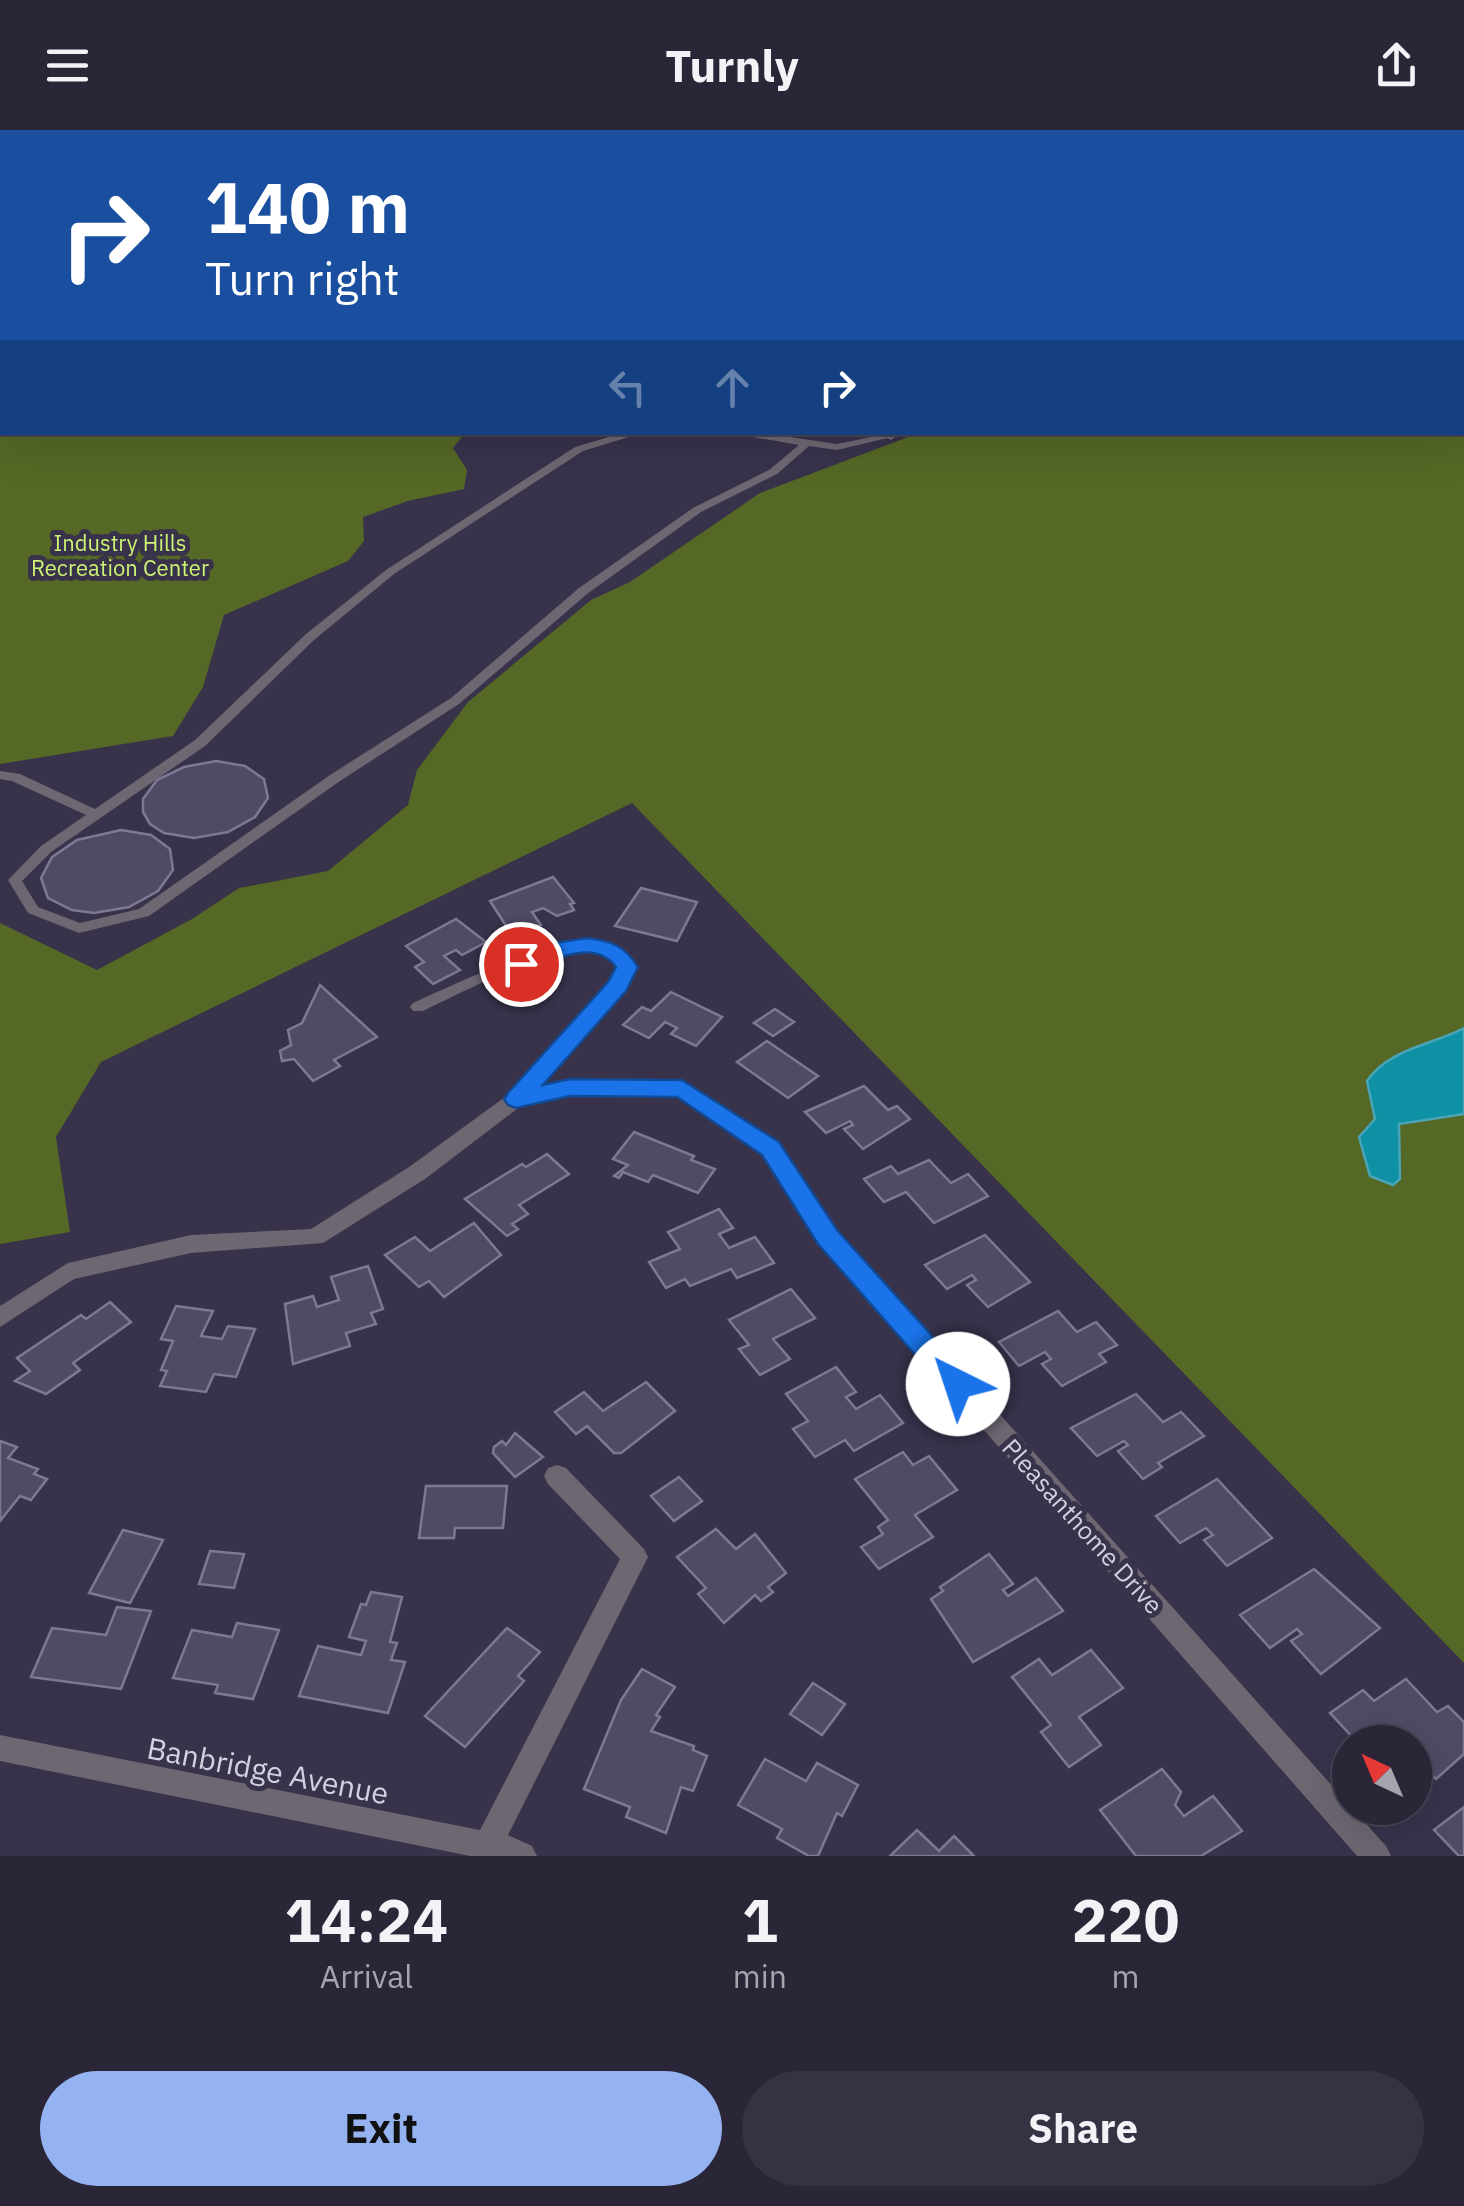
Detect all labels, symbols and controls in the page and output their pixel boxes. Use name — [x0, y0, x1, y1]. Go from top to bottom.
text: Turnly — [665, 36, 799, 94]
icon: menu — [40, 38, 95, 93]
icon: share — [1369, 38, 1424, 93]
text: 140 m — [205, 161, 410, 252]
icon: right — [40, 170, 170, 300]
text: Turn right — [205, 249, 400, 307]
icon: left — [600, 360, 655, 415]
icon: ahead — [705, 360, 760, 415]
icon: right — [810, 360, 865, 415]
park label: Industry Hills Recreation Center — [31, 528, 209, 582]
pin — [479, 922, 564, 1007]
icon: arrive — [494, 937, 549, 992]
position arrow — [906, 1332, 1010, 1436]
street label: Pleasanthome Drive — [995, 1431, 1171, 1621]
north arrow — [1332, 1725, 1432, 1825]
map controls — [1332, 1725, 1432, 1825]
street label: Banbridge Avenue — [144, 1727, 392, 1813]
text: 14:24 — [285, 1880, 448, 1959]
text: 1 — [742, 1880, 778, 1959]
text: 220 — [1071, 1880, 1179, 1959]
text: Arrival — [320, 1955, 413, 1997]
text: min — [733, 1955, 787, 1997]
text: m — [1112, 1955, 1139, 1997]
button: Exit — [40, 2071, 722, 2186]
button: Share — [742, 2071, 1424, 2186]

